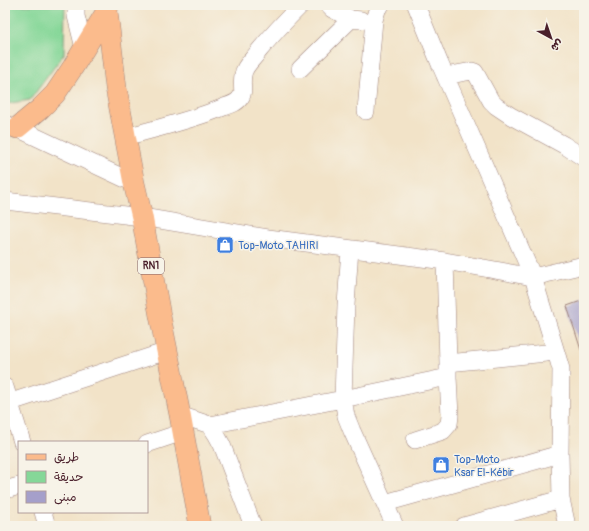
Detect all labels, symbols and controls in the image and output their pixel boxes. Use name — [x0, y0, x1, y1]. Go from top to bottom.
north arrow — [531, 18, 571, 58]
text: ش — [548, 36, 566, 54]
shop icon: Top-Moto TAHIRI — [215, 235, 235, 255]
place label: Top-Moto TAHIRI — [238, 239, 319, 252]
road number: RN1 — [138, 258, 164, 274]
legend — [18, 441, 148, 513]
text: طريق — [54, 450, 79, 465]
place label: Top-Moto Ksar El-Kébir — [454, 453, 514, 479]
shop icon: Top-Moto Ksar El-Kébir — [431, 455, 451, 475]
text: حديقة — [54, 470, 83, 485]
text: مبنى — [54, 490, 77, 505]

